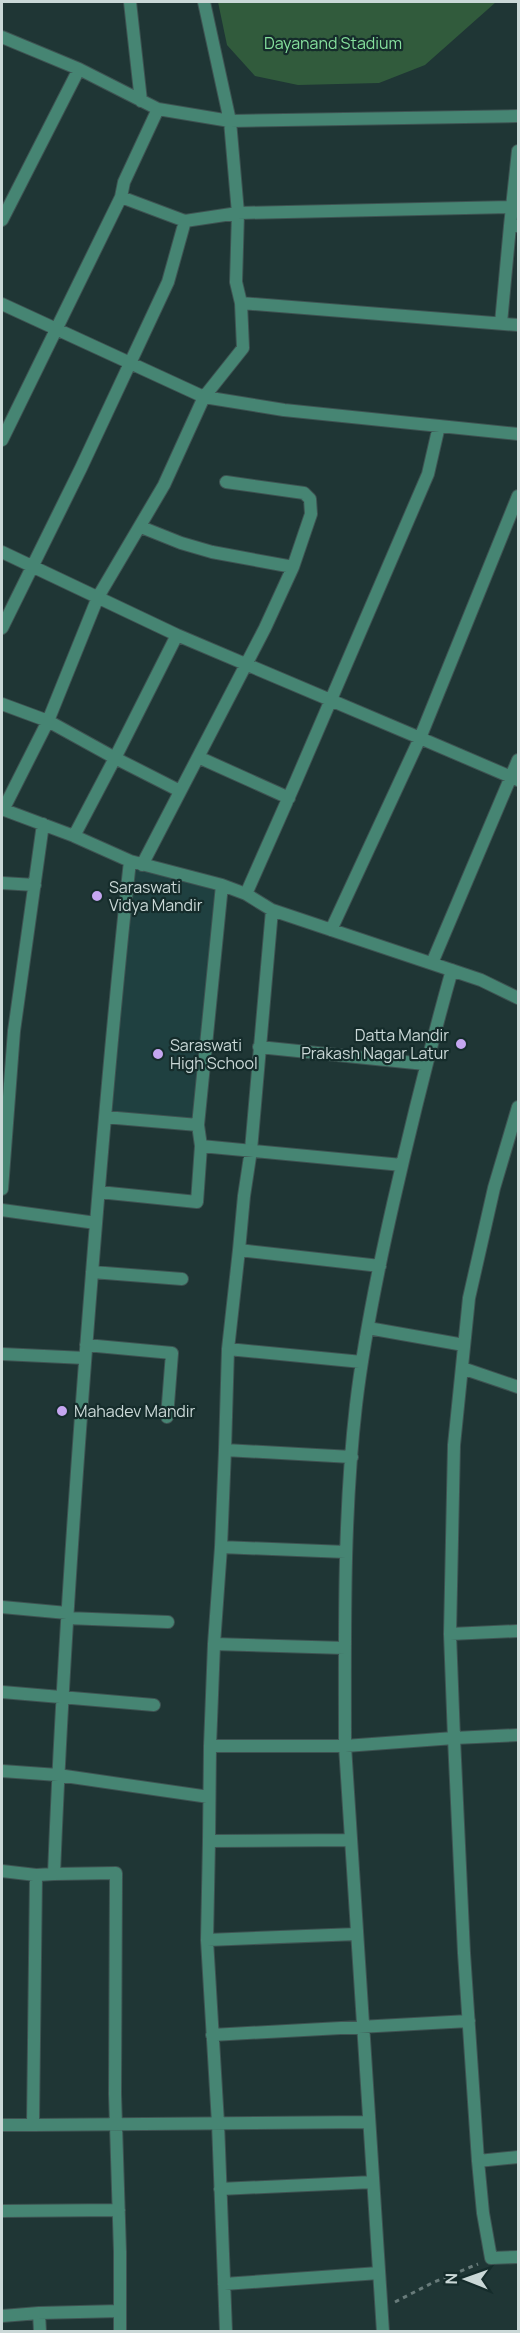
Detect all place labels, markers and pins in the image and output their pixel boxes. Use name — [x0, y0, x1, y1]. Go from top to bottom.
place label: Saraswati Vidya Mandir — [109, 876, 203, 916]
marker: Saraswati Vidya Mandir — [90, 889, 104, 903]
place label: Datta Mandir Prakash Nagar Latur — [301, 1024, 449, 1064]
place label: Saraswati High School — [170, 1034, 258, 1074]
marker: Datta Mandir Prakash Nagar Latur — [454, 1037, 468, 1051]
marker: Saraswati High School — [151, 1047, 165, 1061]
place label: Mahadev Mandir — [74, 1400, 196, 1422]
marker: Mahadev Mandir — [55, 1404, 69, 1418]

